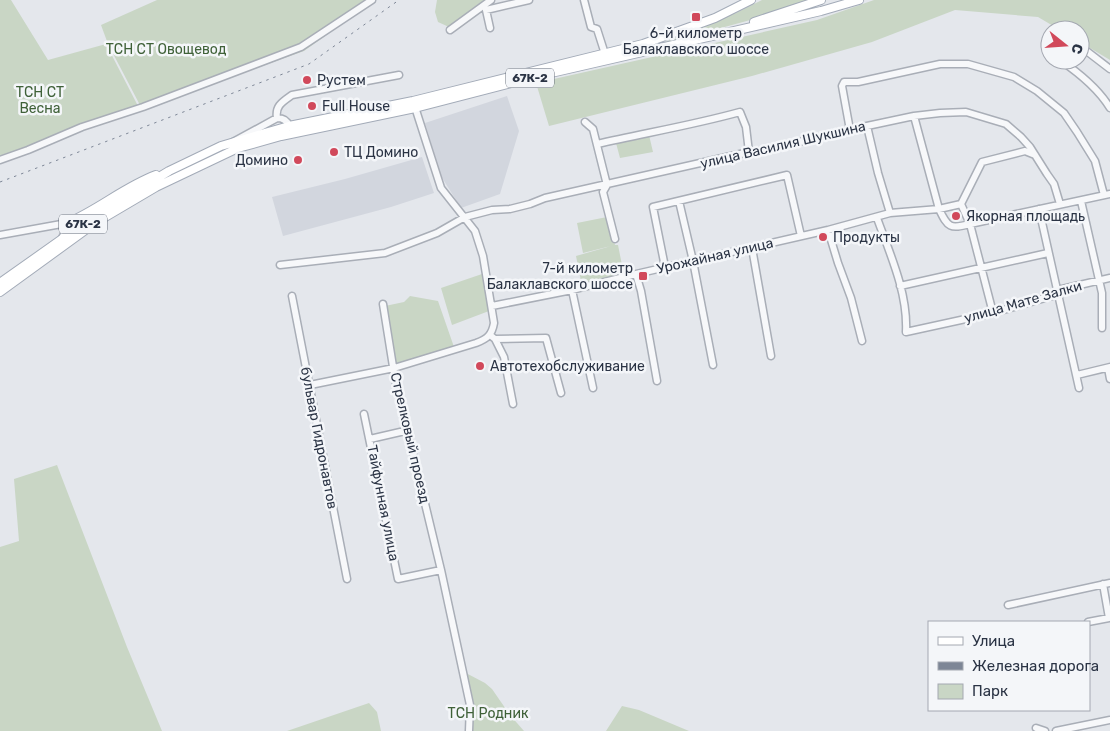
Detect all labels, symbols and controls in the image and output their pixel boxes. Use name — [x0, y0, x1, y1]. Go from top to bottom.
marker: 6-й километр Балаклавского шоccе — [690, 11, 702, 23]
north arrow — [1040, 20, 1090, 70]
place label: 6-й километр Балаклавского шоccе — [623, 25, 769, 58]
park label: ТСН СТ Овощевод — [106, 41, 226, 58]
text: С — [1067, 41, 1087, 56]
road number: 67К-2 — [506, 68, 554, 88]
place label: Рустем — [317, 72, 366, 89]
marker: Рустем — [301, 74, 313, 86]
park label: ТСН СТ Весна — [16, 84, 64, 117]
place label: Full House — [322, 98, 390, 115]
marker: Full House — [306, 100, 318, 112]
street label: улица Василия Шукшина — [699, 118, 867, 172]
place label: ТЦ Домино — [344, 144, 418, 161]
marker: ТЦ Домино — [328, 146, 340, 158]
place label: Домино — [235, 152, 288, 169]
marker: Домино — [292, 154, 304, 166]
place label: Якорная площадь — [966, 208, 1085, 225]
marker: Якорная площадь — [950, 210, 962, 222]
road number: 67К-2 — [59, 214, 107, 233]
place label: Продукты — [833, 229, 900, 246]
marker: Продукты — [817, 231, 829, 243]
street label: Урожайная улица — [655, 234, 775, 278]
place label: 7-й километр Балаклавского шоссе — [487, 260, 633, 293]
marker: 7-й километр Балаклавского шоссе — [637, 270, 649, 282]
street label: улица Мате Залки — [962, 277, 1084, 327]
place label: Автотехобслуживание — [490, 358, 645, 375]
marker: Автотехобслуживание — [474, 360, 486, 372]
street label: бульвар Гидронавтов — [297, 365, 341, 511]
street label: Стрелковый проезд — [387, 371, 433, 505]
street label: Тайфунная улица — [363, 444, 403, 562]
legend — [928, 621, 1090, 711]
text: Улица — [972, 632, 1015, 650]
text: Железная дорога — [972, 657, 1099, 675]
text: Парк — [972, 682, 1008, 700]
park label: ТСН Родник — [448, 705, 529, 722]

